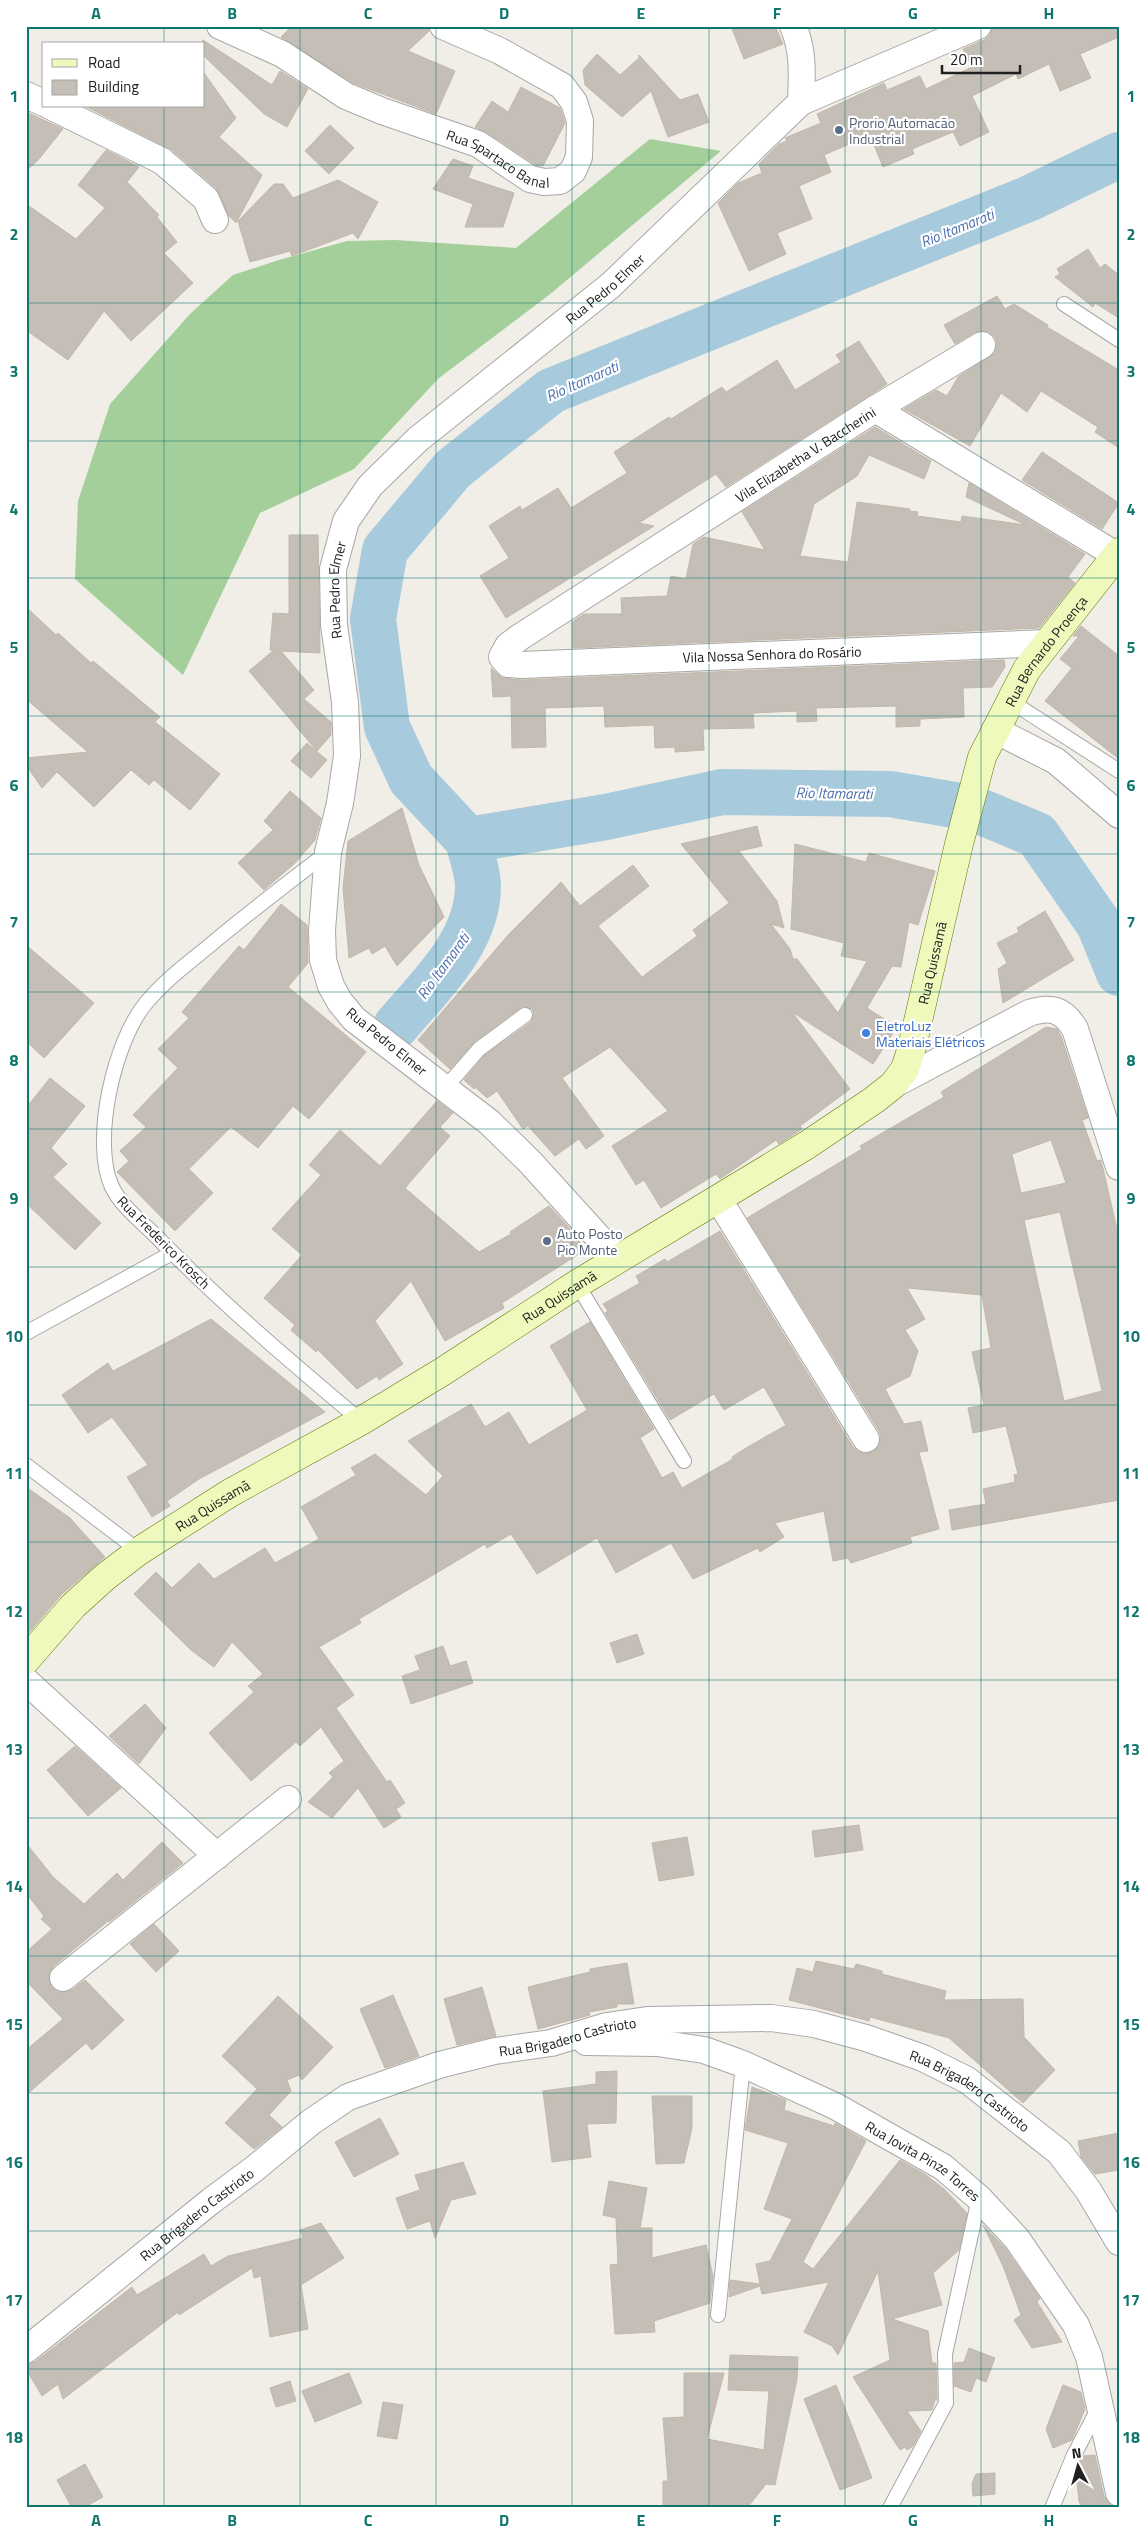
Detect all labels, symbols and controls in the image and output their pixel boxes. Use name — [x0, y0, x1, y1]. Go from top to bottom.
text: A — [91, 1, 101, 25]
text: B — [227, 1, 237, 25]
text: C — [364, 1, 373, 25]
text: D — [499, 1, 509, 25]
text: E — [637, 1, 646, 25]
text: F — [773, 1, 782, 25]
text: G — [908, 1, 918, 25]
text: H — [1044, 1, 1054, 25]
legend — [42, 42, 205, 108]
scale bar — [942, 42, 1020, 74]
text: 20 m — [950, 48, 983, 71]
text: Road — [88, 51, 120, 74]
text: Building — [88, 75, 139, 98]
text: 1 — [10, 84, 18, 108]
text: 1 — [1127, 84, 1135, 108]
place label: Prorio Automacão Industrial — [849, 112, 955, 149]
street label: Rua Spartaco Banal — [444, 123, 550, 193]
marker: Prorio Automacão Industrial — [833, 124, 845, 136]
water label: Rio Itamarati — [917, 202, 999, 253]
text: 2 — [10, 222, 18, 246]
text: 2 — [1127, 222, 1135, 246]
street label: Rua Pedro Elmer — [560, 248, 649, 328]
water label: Rio Itamarati — [542, 354, 624, 407]
text: 3 — [10, 359, 18, 383]
text: 3 — [1127, 359, 1135, 383]
street label: Vila Elizabetha V. Baccherini — [731, 401, 879, 507]
text: 4 — [10, 497, 19, 521]
text: 4 — [1127, 497, 1136, 521]
street label: Rua Pedro Elmer — [322, 538, 351, 640]
street label: Rua Bernardo Proença — [999, 591, 1092, 710]
text: 5 — [10, 635, 19, 659]
text: 5 — [1127, 635, 1136, 659]
street label: Vila Nossa Senhora do Rosário — [682, 640, 862, 668]
text: 6 — [10, 773, 19, 797]
text: 6 — [1127, 773, 1136, 797]
water label: Rio Itamarati — [795, 781, 875, 805]
text: 7 — [10, 910, 18, 934]
text: 7 — [1127, 910, 1135, 934]
street label: Rua Quissamã — [912, 919, 951, 1006]
water label: Rio Itamarati — [411, 927, 476, 1004]
street label: Rua Pedro Elmer — [342, 1002, 432, 1080]
place label: EletroLuz Materiais Elétricos — [876, 1015, 985, 1052]
marker: EletroLuz Materiais Elétricos — [860, 1027, 872, 1039]
text: 8 — [10, 1048, 19, 1072]
text: 8 — [1127, 1048, 1136, 1072]
text: 9 — [10, 1186, 19, 1210]
text: 9 — [1127, 1186, 1136, 1210]
street label: Rua Frederico Krosch — [113, 1191, 215, 1293]
place label: Auto Posto Pio Monte — [557, 1223, 623, 1260]
marker: Auto Posto Pio Monte — [541, 1235, 553, 1247]
street label: Rua Quissamã — [518, 1264, 600, 1328]
text: 10 — [5, 1324, 23, 1348]
text: 10 — [1122, 1324, 1140, 1348]
text: 11 — [5, 1461, 23, 1485]
text: 11 — [1122, 1461, 1140, 1485]
street label: Rua Quissamã — [171, 1474, 253, 1536]
text: 12 — [5, 1599, 23, 1623]
text: 12 — [1122, 1599, 1140, 1623]
text: 13 — [5, 1737, 23, 1761]
text: 13 — [1122, 1737, 1140, 1761]
text: 14 — [5, 1874, 23, 1898]
text: 14 — [1122, 1874, 1140, 1898]
street label: Rua Brigadero Castrioto — [497, 2011, 637, 2061]
text: 15 — [5, 2012, 23, 2036]
text: 15 — [1122, 2012, 1140, 2036]
street label: Rua Brigadero Castrioto — [907, 2044, 1035, 2136]
street label: Rua Jovita Pinze Torres — [862, 2115, 985, 2206]
text: 16 — [5, 2150, 23, 2174]
text: 16 — [1122, 2150, 1140, 2174]
street label: Rua Brigadero Castrioto — [135, 2162, 258, 2265]
text: 17 — [5, 2288, 23, 2312]
text: 17 — [1122, 2288, 1140, 2312]
text: 18 — [5, 2425, 23, 2449]
text: 18 — [1122, 2425, 1140, 2449]
north arrow — [1052, 2442, 1102, 2492]
text: N — [1071, 2442, 1083, 2464]
text: A — [91, 2508, 101, 2532]
text: B — [227, 2508, 237, 2532]
text: C — [364, 2508, 373, 2532]
text: D — [499, 2508, 509, 2532]
text: E — [637, 2508, 646, 2532]
text: F — [773, 2508, 782, 2532]
text: G — [908, 2508, 918, 2532]
text: H — [1044, 2508, 1054, 2532]

